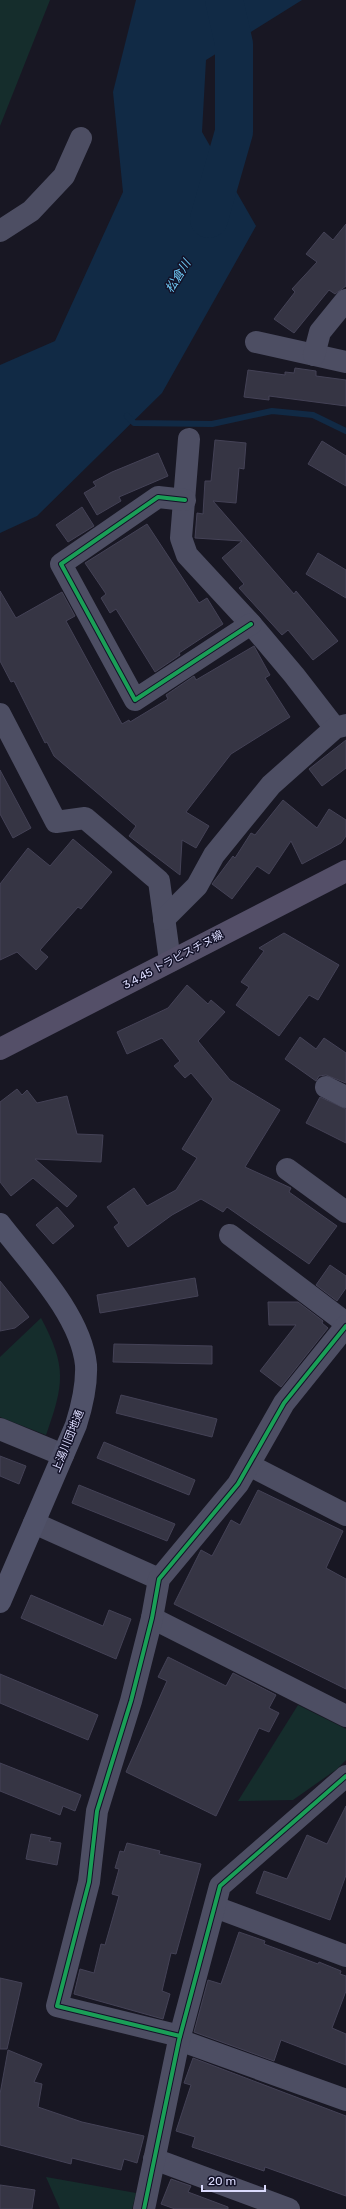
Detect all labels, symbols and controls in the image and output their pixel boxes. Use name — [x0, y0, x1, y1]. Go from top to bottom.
water label: 松倉川 — [163, 255, 195, 295]
street label: 3.4.45 トラピスチヌ線 — [121, 928, 225, 992]
street label: 上湯川団地通 — [50, 1408, 86, 1474]
scale bar — [202, 2167, 265, 2193]
text: 20 m — [208, 2174, 236, 2188]

